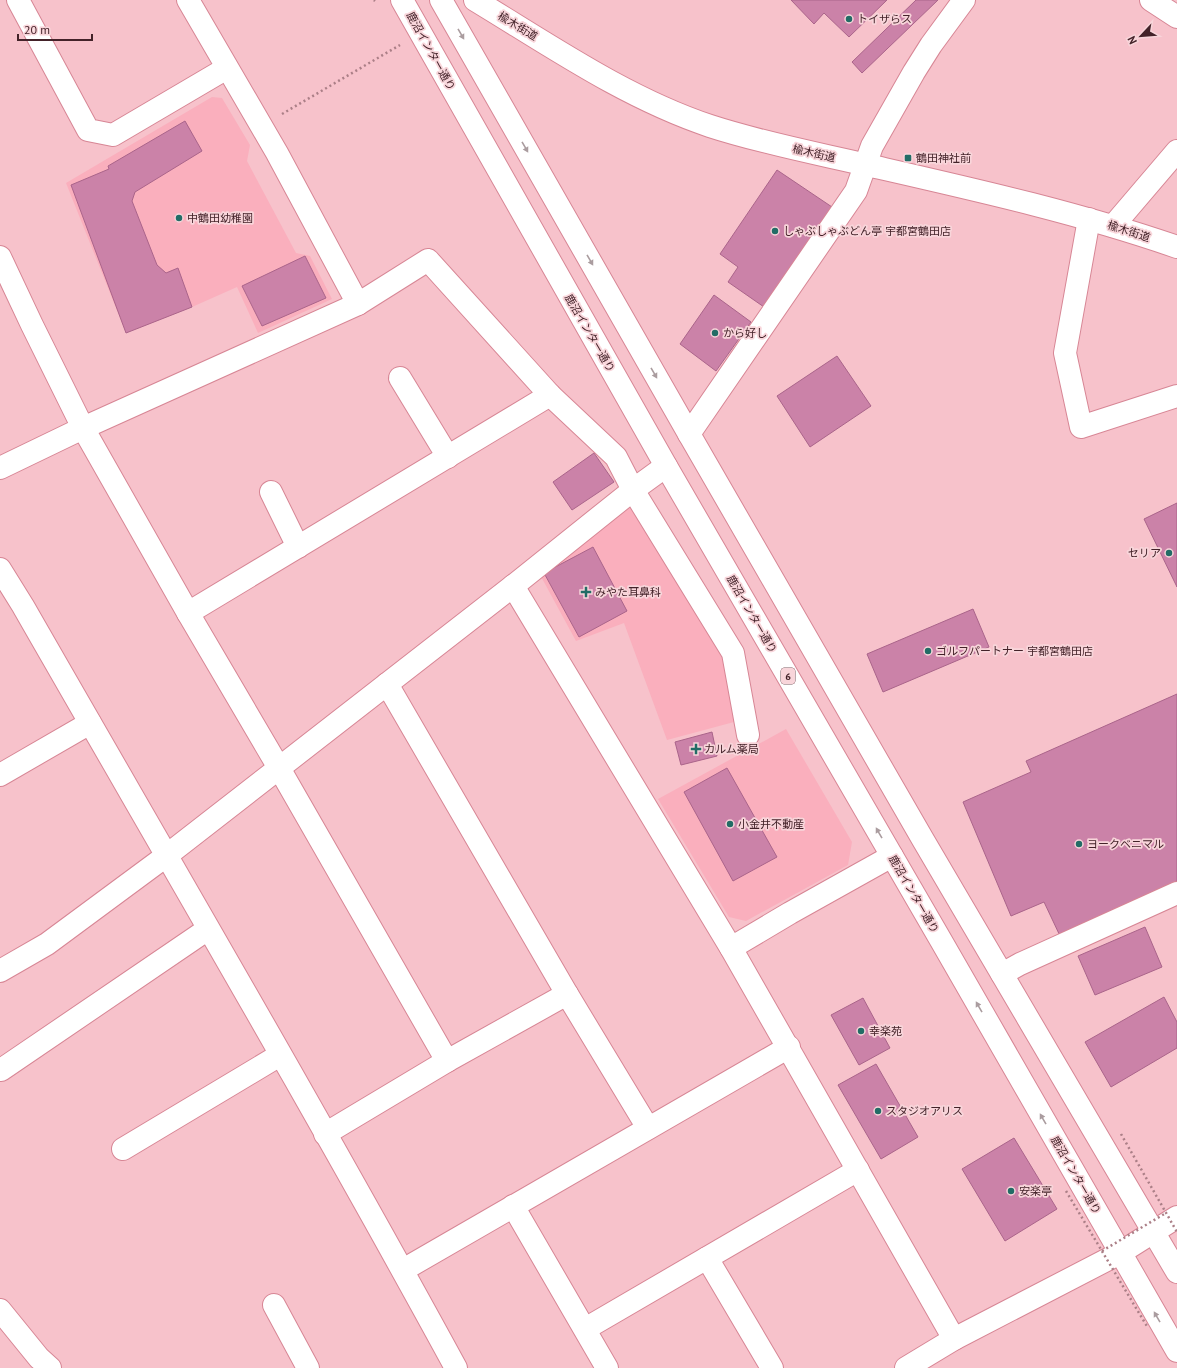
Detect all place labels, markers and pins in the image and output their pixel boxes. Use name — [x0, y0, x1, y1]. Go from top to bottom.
place label: トイザらス — [857, 12, 912, 26]
marker: トイザらス — [844, 14, 854, 24]
place label: 鶴田神社前 — [916, 151, 971, 165]
marker: 鶴田神社前 — [903, 153, 913, 163]
place label: 中鶴田幼稚園 — [187, 211, 253, 225]
marker: 中鶴田幼稚園 — [174, 213, 184, 223]
place label: しゃぶしゃぶどん亭 宇都宮鶴田店 — [783, 224, 951, 238]
marker: しゃぶしゃぶどん亭 宇都宮鶴田店 — [770, 226, 780, 236]
place label: から好し — [723, 326, 767, 340]
marker: から好し — [710, 328, 720, 338]
place label: セリア — [1128, 546, 1161, 560]
marker: セリア — [1164, 548, 1174, 558]
place label: みやた耳鼻科 — [595, 585, 661, 599]
marker: みやた耳鼻科 — [580, 586, 592, 598]
place label: ゴルフパートナー 宇都宮鶴田店 — [936, 644, 1093, 658]
marker: ゴルフパートナー 宇都宮鶴田店 — [923, 646, 933, 656]
place label: カルム薬局 — [704, 742, 759, 756]
marker: カルム薬局 — [691, 744, 701, 754]
place label: 小金井不動産 — [738, 817, 804, 831]
marker: 小金井不動産 — [725, 819, 735, 829]
place label: ヨークベニマル — [1087, 837, 1164, 851]
marker: ヨークベニマル — [1074, 839, 1084, 849]
place label: 幸楽苑 — [869, 1024, 902, 1038]
marker: 幸楽苑 — [856, 1026, 866, 1036]
place label: スタジオアリス — [886, 1104, 963, 1118]
marker: スタジオアリス — [873, 1106, 883, 1116]
place label: 安楽亭 — [1019, 1184, 1052, 1198]
marker: 安楽亭 — [1006, 1186, 1016, 1196]

